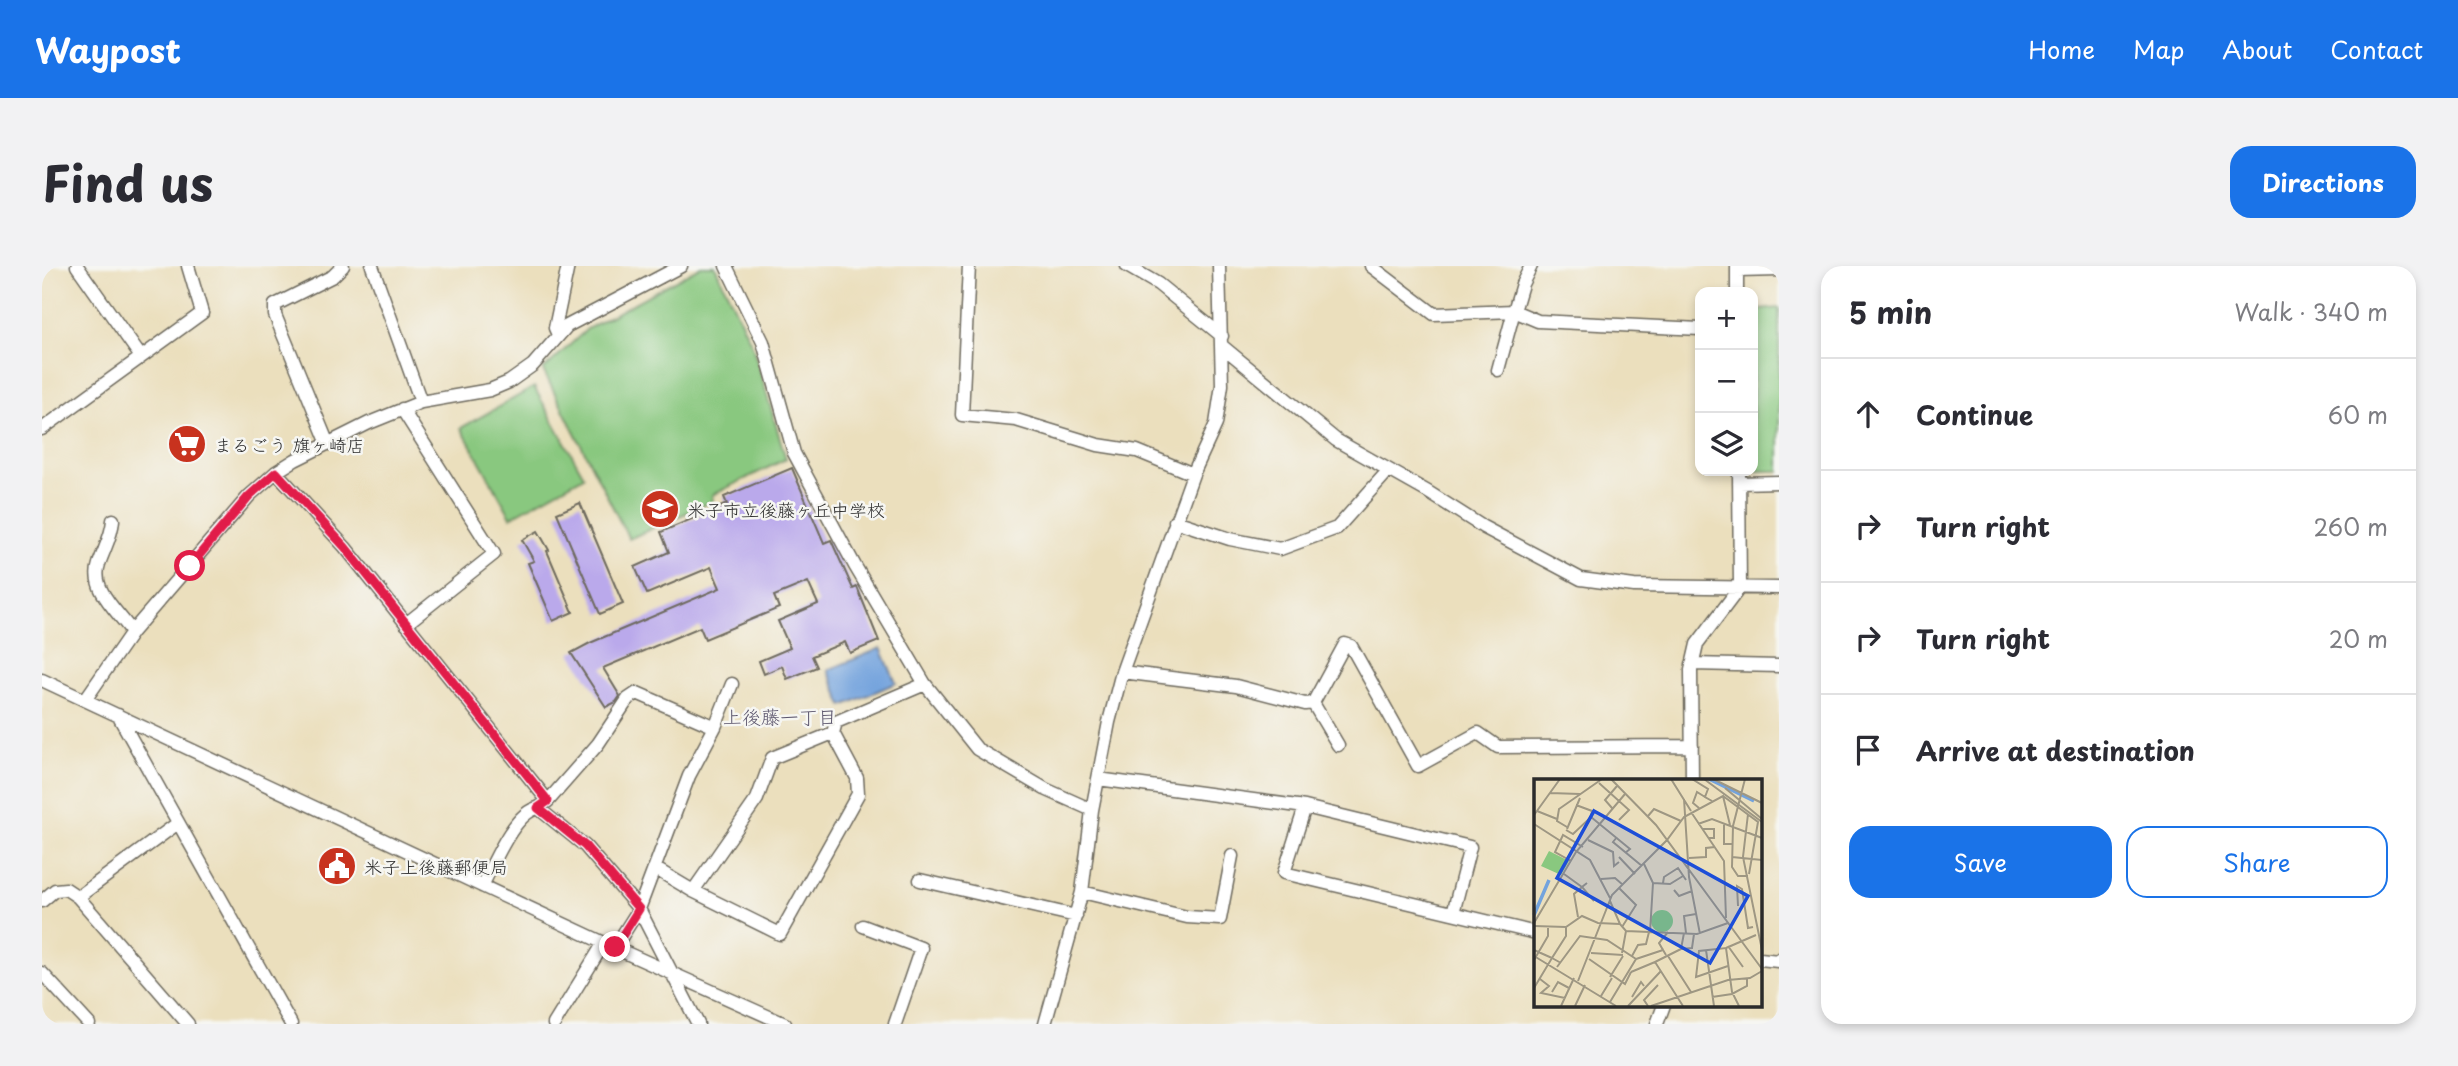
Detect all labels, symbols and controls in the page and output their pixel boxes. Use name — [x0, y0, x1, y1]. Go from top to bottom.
text: Waypost — [35, 24, 181, 74]
text: Home — [2028, 31, 2095, 67]
text: Map — [2133, 31, 2184, 67]
text: About — [2222, 31, 2292, 67]
text: Contact — [2330, 31, 2423, 67]
text: Find us — [42, 145, 213, 219]
button: Directions — [2230, 146, 2416, 218]
map controls — [1695, 287, 1758, 476]
button: + — [1695, 287, 1758, 350]
text: 5 min — [1849, 289, 1932, 334]
text: Walk · 340 m — [2235, 294, 2388, 329]
button: − — [1695, 350, 1758, 413]
icon: ahead — [1849, 395, 1887, 433]
text: Continue — [1916, 395, 2033, 434]
text: 60 m — [2328, 397, 2388, 432]
button: layers — [1695, 413, 1758, 476]
supermarket icon: まるごう 旗ヶ崎店 — [166, 423, 208, 465]
place label: まるごう 旗ヶ崎店 — [214, 431, 365, 458]
school or university icon: 米子市立後藤ヶ丘中学校 — [639, 488, 681, 530]
place label: 米子市立後藤ヶ丘中学校 — [687, 496, 885, 523]
icon: right — [1849, 507, 1887, 545]
text: Turn right — [1916, 507, 2050, 546]
text: 260 m — [2313, 509, 2388, 544]
route start — [174, 550, 205, 581]
icon: right — [1849, 619, 1887, 657]
text: Turn right — [1916, 619, 2050, 658]
text: 20 m — [2329, 621, 2388, 656]
district label: 上後藤一丁目 — [723, 702, 837, 730]
icon: arrive — [1849, 731, 1887, 769]
text: Arrive at destination — [1916, 731, 2195, 770]
inset map — [1534, 779, 1762, 1006]
button: Save — [1849, 826, 2112, 898]
button: Share — [2126, 826, 2388, 898]
public building icon: 米子上後藤郵便局 — [316, 845, 358, 887]
place label: 米子上後藤郵便局 — [364, 853, 508, 880]
route end — [599, 931, 630, 962]

